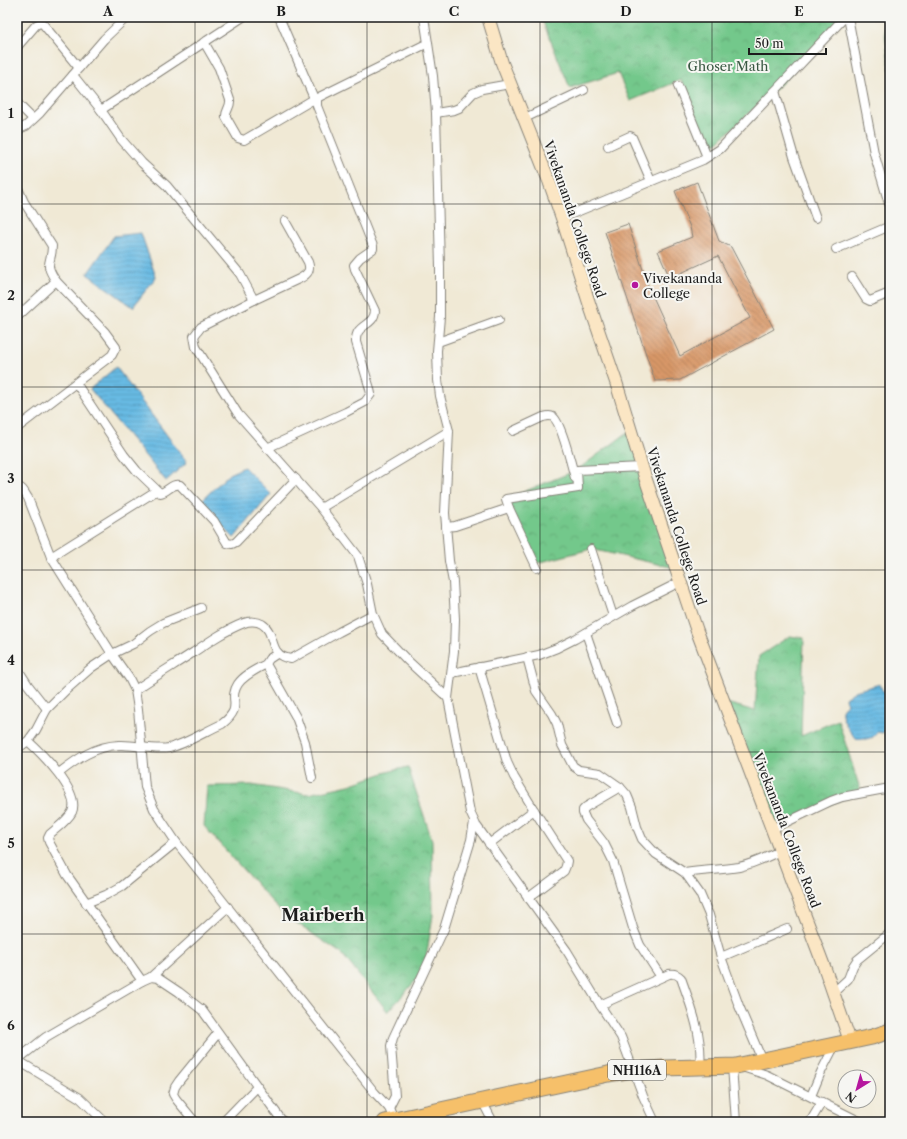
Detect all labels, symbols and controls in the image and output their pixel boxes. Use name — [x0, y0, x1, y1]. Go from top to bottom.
text: A — [102, 3, 114, 19]
text: B — [276, 3, 286, 19]
text: C — [449, 3, 459, 19]
text: D — [620, 3, 632, 19]
text: E — [794, 3, 804, 19]
scale bar — [749, 30, 826, 56]
text: 50 m — [755, 36, 784, 51]
park label: Ghoser Math — [688, 58, 768, 74]
text: 1 — [8, 105, 14, 121]
street label: Vivekananda College Road — [540, 137, 609, 300]
place label: Vivekananda College — [642, 270, 722, 301]
marker: Vivekananda College — [630, 280, 640, 290]
text: 2 — [7, 287, 15, 303]
street label: Vivekananda College Road — [644, 444, 710, 607]
text: 3 — [7, 470, 15, 486]
text: 4 — [7, 652, 15, 668]
street label: Vivekananda College Road — [750, 749, 824, 910]
text: 5 — [7, 835, 15, 851]
district label: Mairberh — [281, 905, 365, 925]
text: 6 — [7, 1017, 15, 1033]
road number: NH116A — [608, 1060, 666, 1080]
north arrow — [837, 1069, 877, 1109]
text: N — [843, 1088, 859, 1105]

